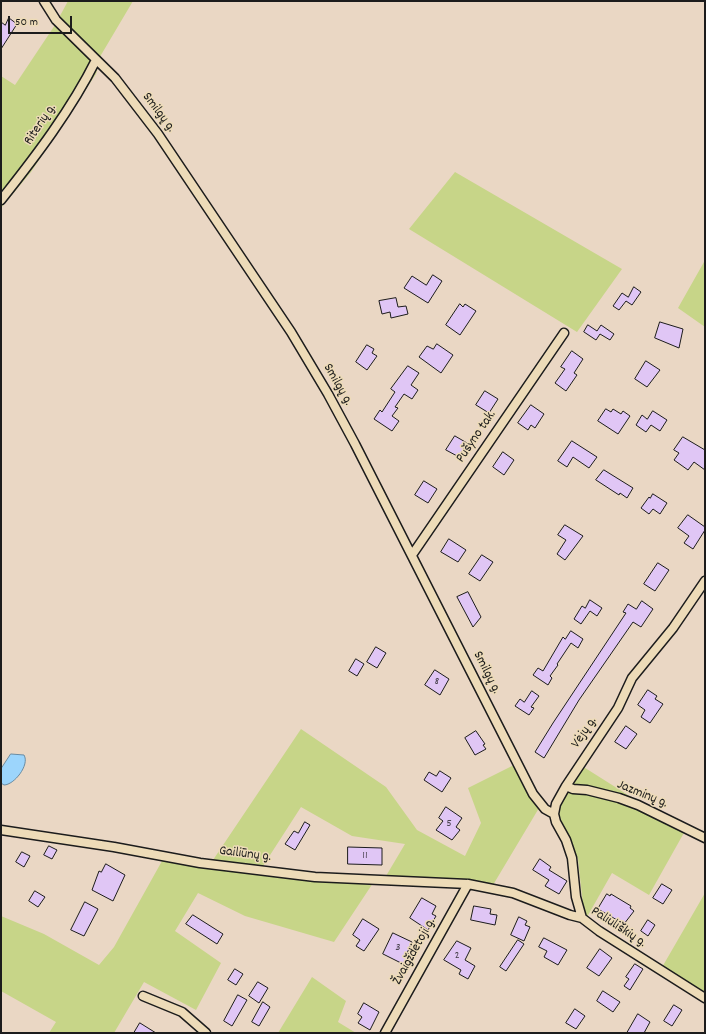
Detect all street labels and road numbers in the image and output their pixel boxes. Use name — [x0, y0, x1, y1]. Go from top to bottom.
street label: Smilgų g. — [138, 90, 178, 136]
street label: Riterių g. — [21, 101, 61, 149]
street label: Smilgų g. — [318, 361, 356, 409]
street label: Pušyno tak. — [453, 408, 501, 466]
street label: Smilgų g. — [468, 649, 504, 697]
street label: Vėjų g. — [568, 714, 602, 752]
street label: Jazminų g. — [614, 777, 670, 813]
street label: Gailiūnų g. — [218, 843, 272, 867]
street label: Paliuliškių g. — [587, 904, 649, 952]
street label: Žvaigždėtoji g. — [390, 916, 440, 988]

